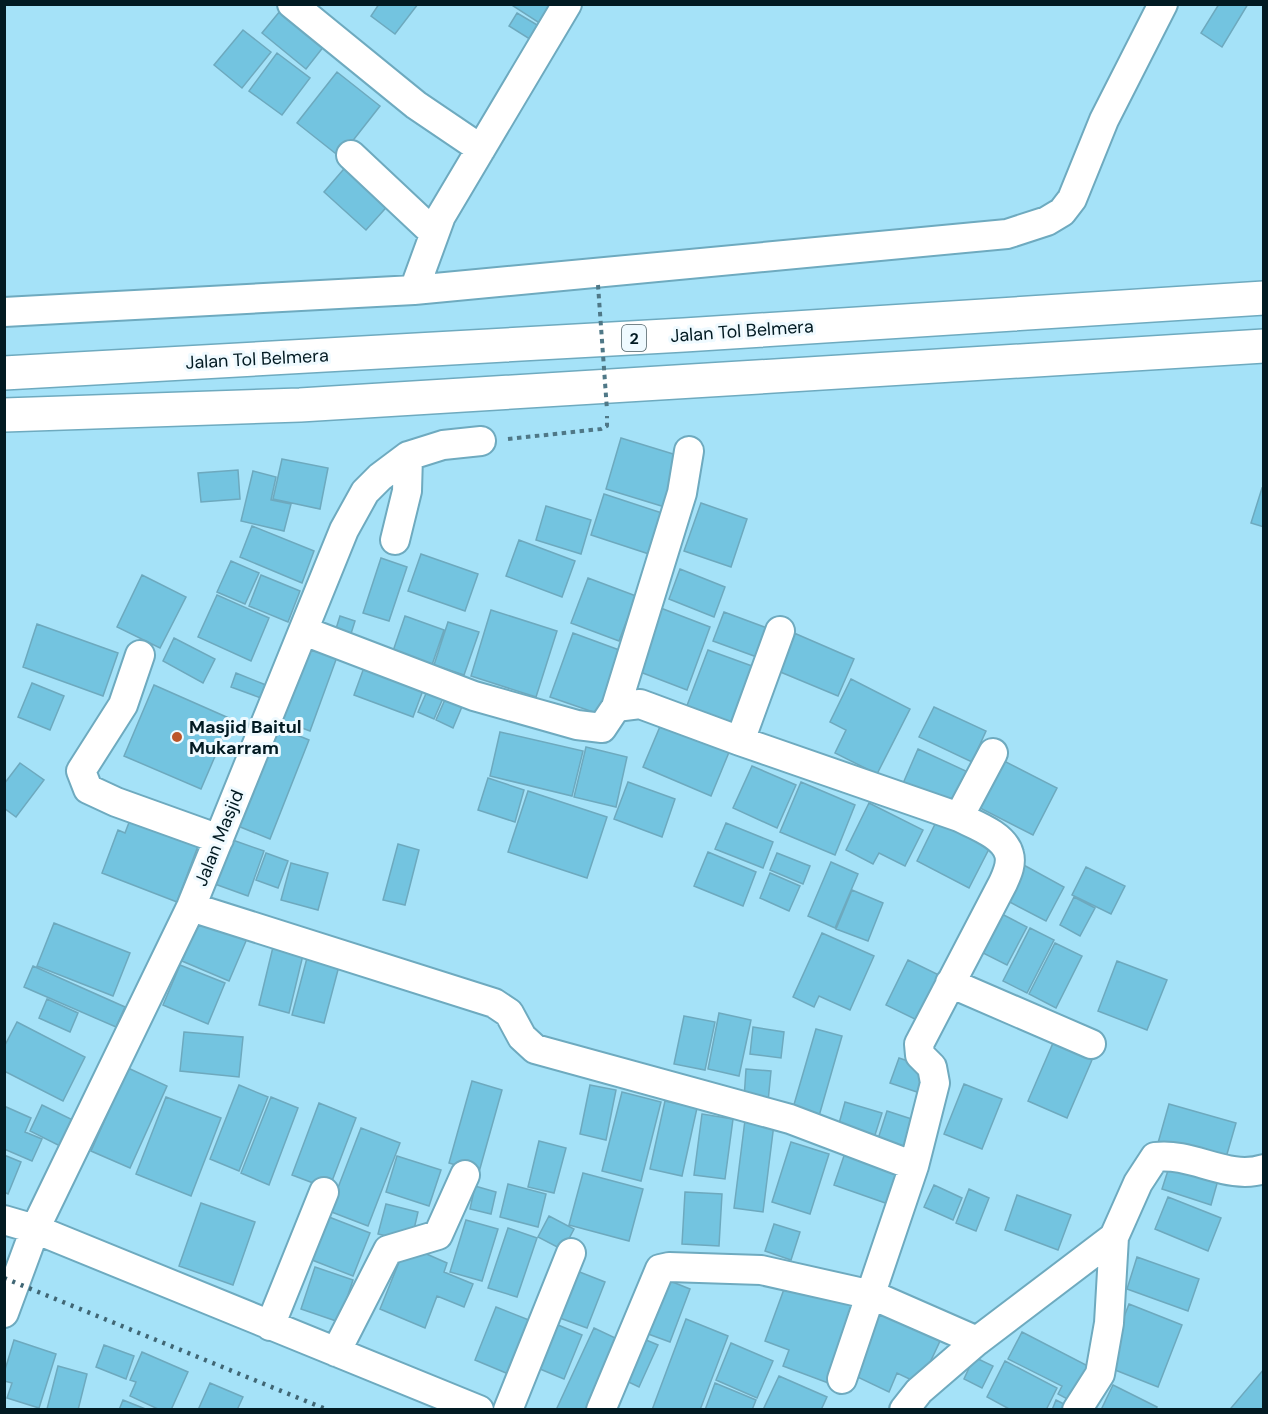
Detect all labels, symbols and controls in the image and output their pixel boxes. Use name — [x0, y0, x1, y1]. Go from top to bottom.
street label: Jalan Tol Belmera — [670, 314, 814, 348]
road number: 2 — [622, 325, 646, 351]
street label: Jalan Tol Belmera — [185, 343, 329, 375]
place label: Masjid Baitul Mukarram — [189, 715, 302, 760]
marker: Masjid Baitul Mukarram — [170, 730, 184, 744]
street label: Jalan Masjid — [189, 786, 249, 890]

